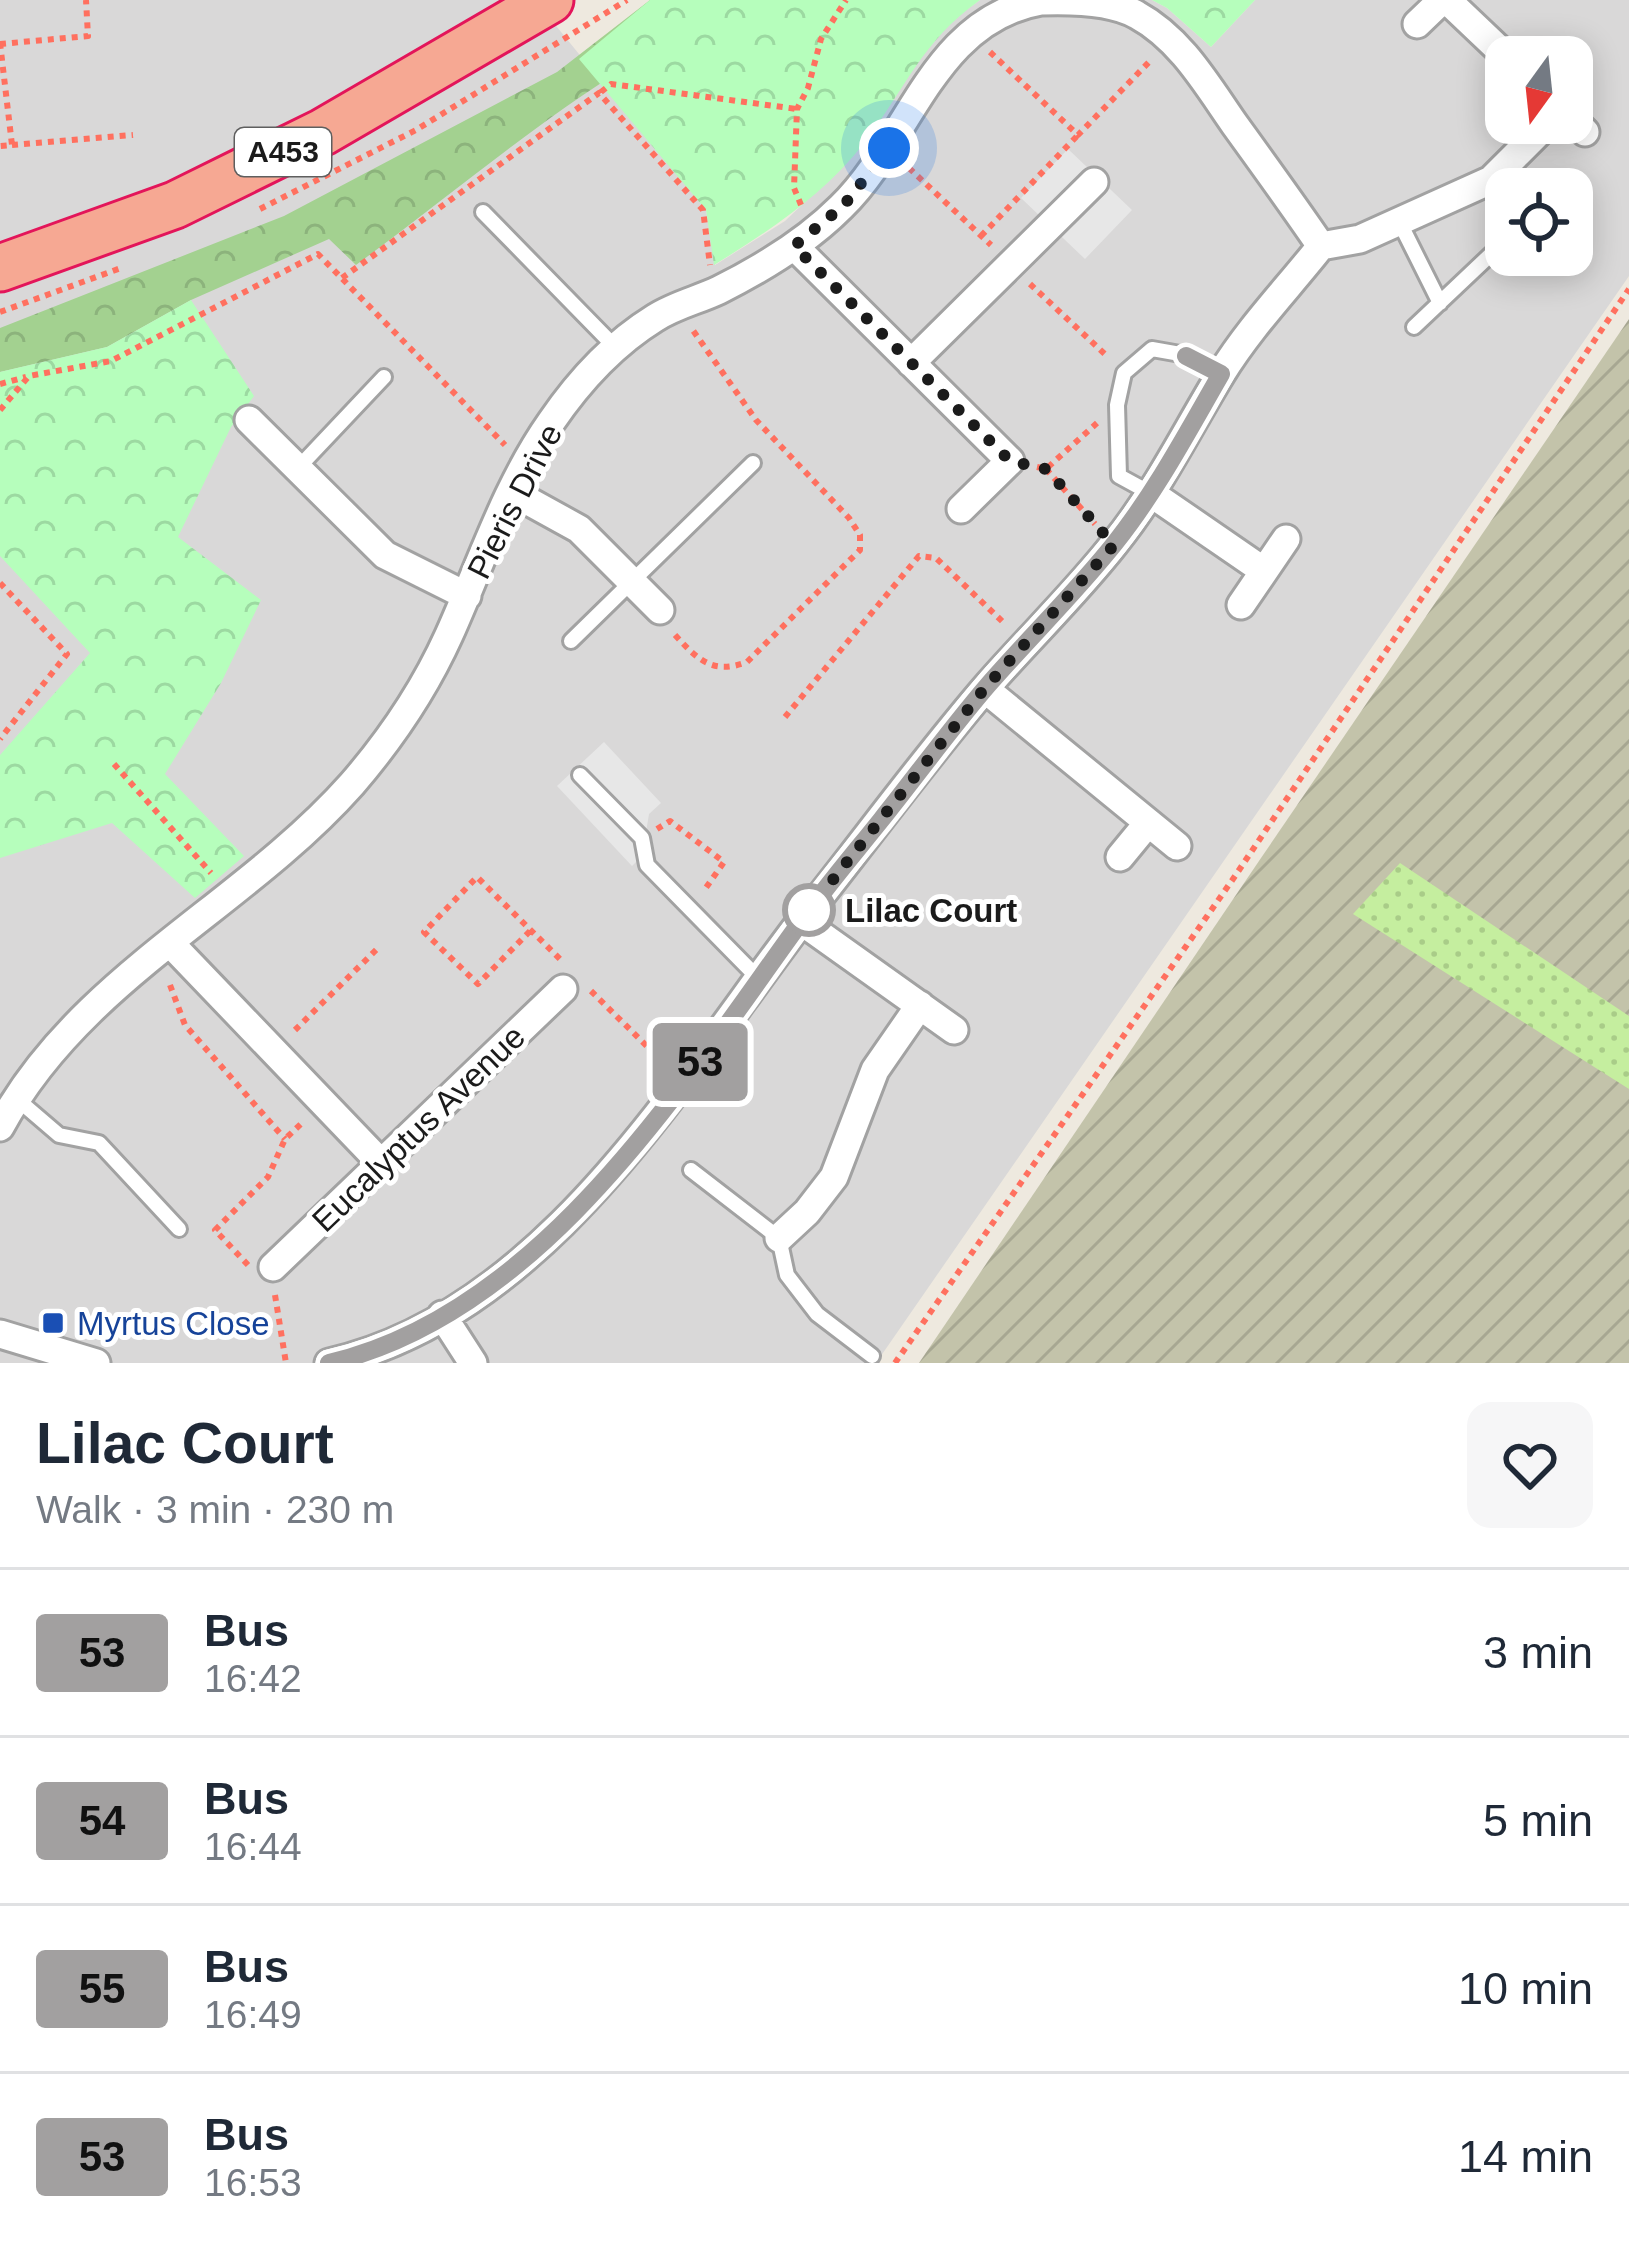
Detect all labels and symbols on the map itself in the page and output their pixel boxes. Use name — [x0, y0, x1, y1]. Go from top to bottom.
north arrow — [1485, 36, 1593, 144]
your location — [859, 118, 919, 178]
road number: A453 — [235, 128, 331, 176]
street label: Pieris Drive — [460, 418, 569, 585]
marker: Lilac Court — [784, 885, 834, 935]
place label: Lilac Court — [845, 892, 1017, 929]
street label: Eucalyptus Avenue — [305, 1018, 532, 1239]
line badge: 53 — [646, 1023, 754, 1101]
place label: Myrtus Close — [77, 1305, 270, 1342]
marker: Myrtus Close — [40, 1310, 66, 1336]

